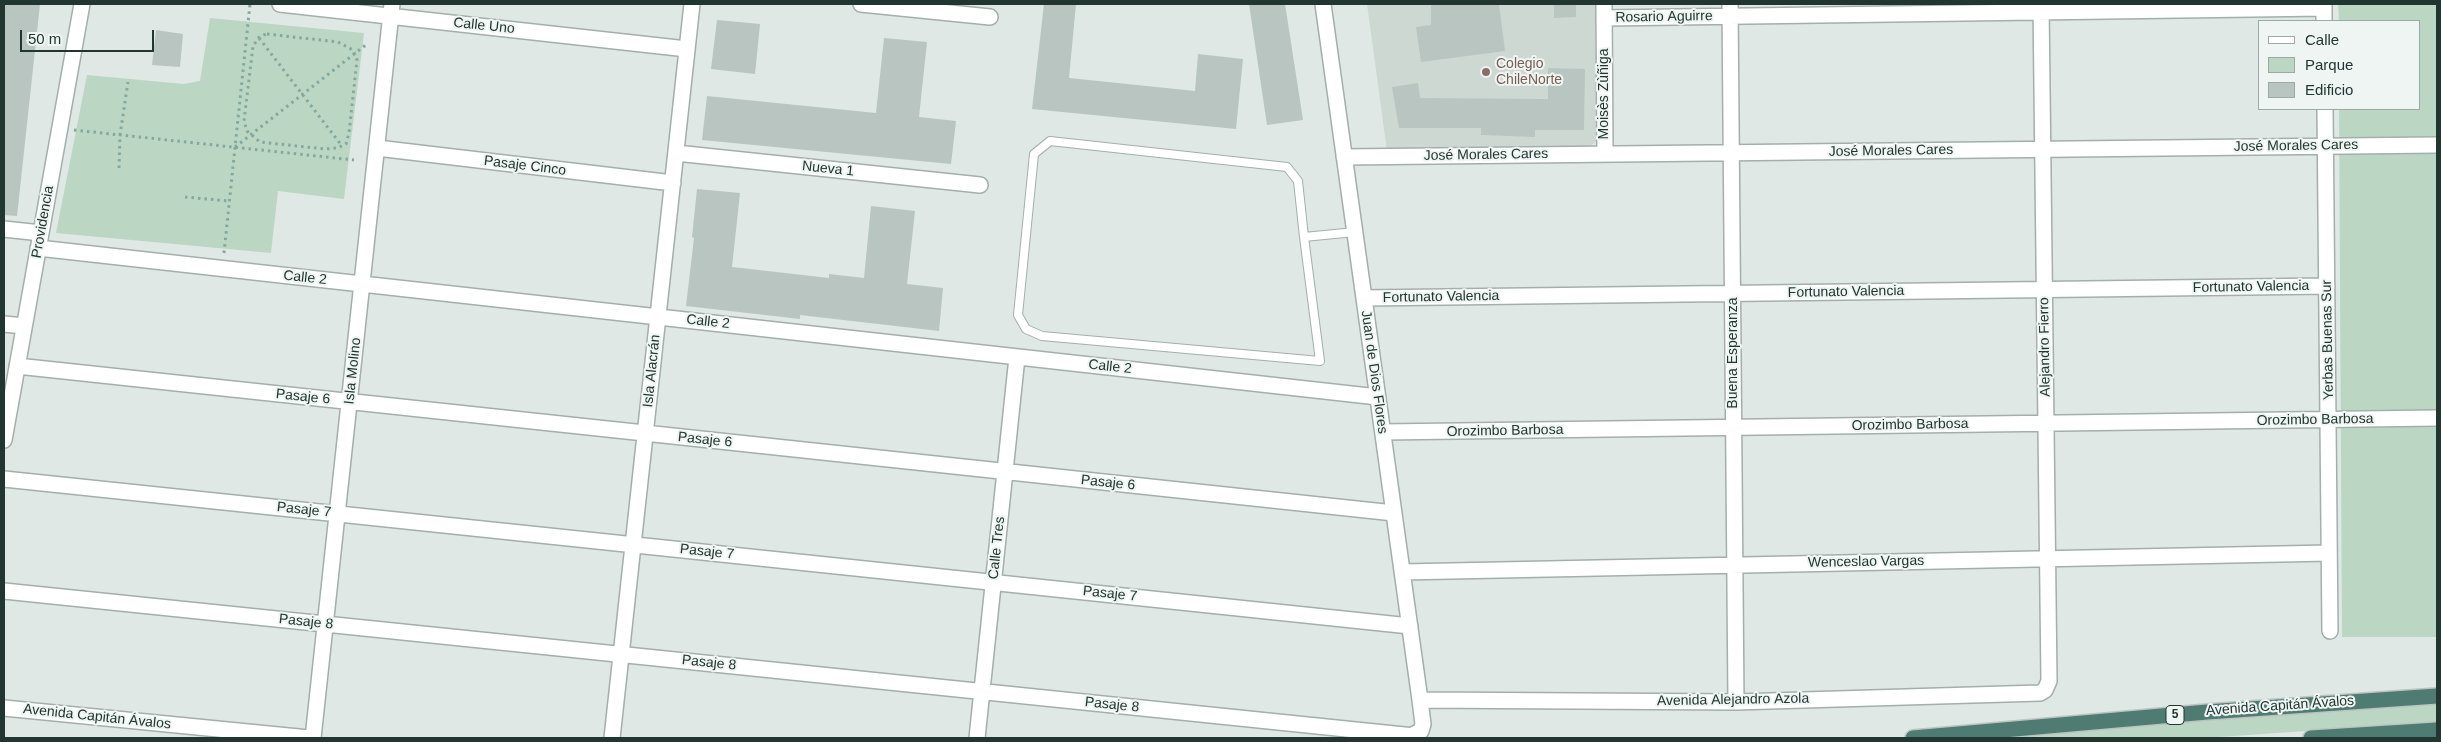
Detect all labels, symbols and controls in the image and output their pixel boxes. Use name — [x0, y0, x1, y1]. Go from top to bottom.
street label: Rosario Aguirre — [1615, 8, 1713, 26]
street label: Calle Uno — [453, 14, 515, 38]
scale bar — [22, 20, 156, 52]
legend — [2258, 20, 2421, 110]
text: 50 m — [28, 30, 61, 47]
text: Calle — [2305, 31, 2339, 48]
street label: Moisès Zùñiga — [1596, 48, 1612, 140]
place label: Colegio ChileNorte — [1496, 56, 1562, 88]
text: Parque — [2305, 56, 2353, 73]
marker: Colegio ChileNorte — [1480, 66, 1492, 78]
text: Edificio — [2305, 81, 2353, 98]
street label: José Morales Cares — [2234, 137, 2358, 155]
street label: José Morales Cares — [1829, 142, 1953, 160]
street label: José Morales Cares — [1424, 146, 1548, 164]
street label: Pasaje Cinco — [483, 153, 567, 179]
street label: Nueva 1 — [801, 158, 855, 180]
street label: Providencia — [28, 185, 58, 259]
street label: Calle 2 — [282, 267, 328, 289]
street label: Fortunato Valencia — [2193, 278, 2309, 296]
street label: Yerbas Buenas Sur — [2319, 280, 2337, 400]
street label: Fortunato Valencia — [1788, 283, 1904, 301]
street label: Fortunato Valencia — [1383, 288, 1499, 306]
street label: Buena Esperanza — [1725, 297, 1741, 409]
street label: Alejandro Fierro — [2036, 297, 2054, 397]
street label: Juan de Dios Flores — [1357, 309, 1391, 435]
street label: Calle 2 — [685, 311, 731, 333]
street label: Isla Alacrán — [640, 334, 664, 408]
street label: Isla Molino — [341, 337, 365, 405]
street label: Calle 2 — [1087, 356, 1133, 378]
street label: Pasaje 6 — [275, 386, 331, 408]
street label: Orozimbo Barbosa — [2257, 411, 2373, 429]
street label: Orozimbo Barbosa — [1852, 416, 1968, 434]
street label: Orozimbo Barbosa — [1447, 422, 1563, 440]
street label: Pasaje 6 — [677, 429, 733, 451]
street label: Pasaje 6 — [1080, 472, 1136, 494]
street label: Pasaje 7 — [276, 499, 332, 521]
street label: Calle Tres — [985, 516, 1009, 580]
street label: Pasaje 7 — [679, 541, 735, 563]
street label: Wenceslao Vargas — [1808, 553, 1924, 571]
street label: Pasaje 7 — [1082, 583, 1138, 605]
street label: Pasaje 8 — [278, 611, 334, 633]
street label: Pasaje 8 — [681, 652, 737, 674]
street label: Avenida Alejandro Azola — [1657, 690, 1809, 710]
street label: Avenida Capitán Ávalos — [2205, 692, 2355, 720]
street label: Pasaje 8 — [1084, 694, 1140, 716]
street label: Avenida Capitán Ávalos — [22, 701, 172, 733]
road number: 5 — [2166, 706, 2184, 724]

